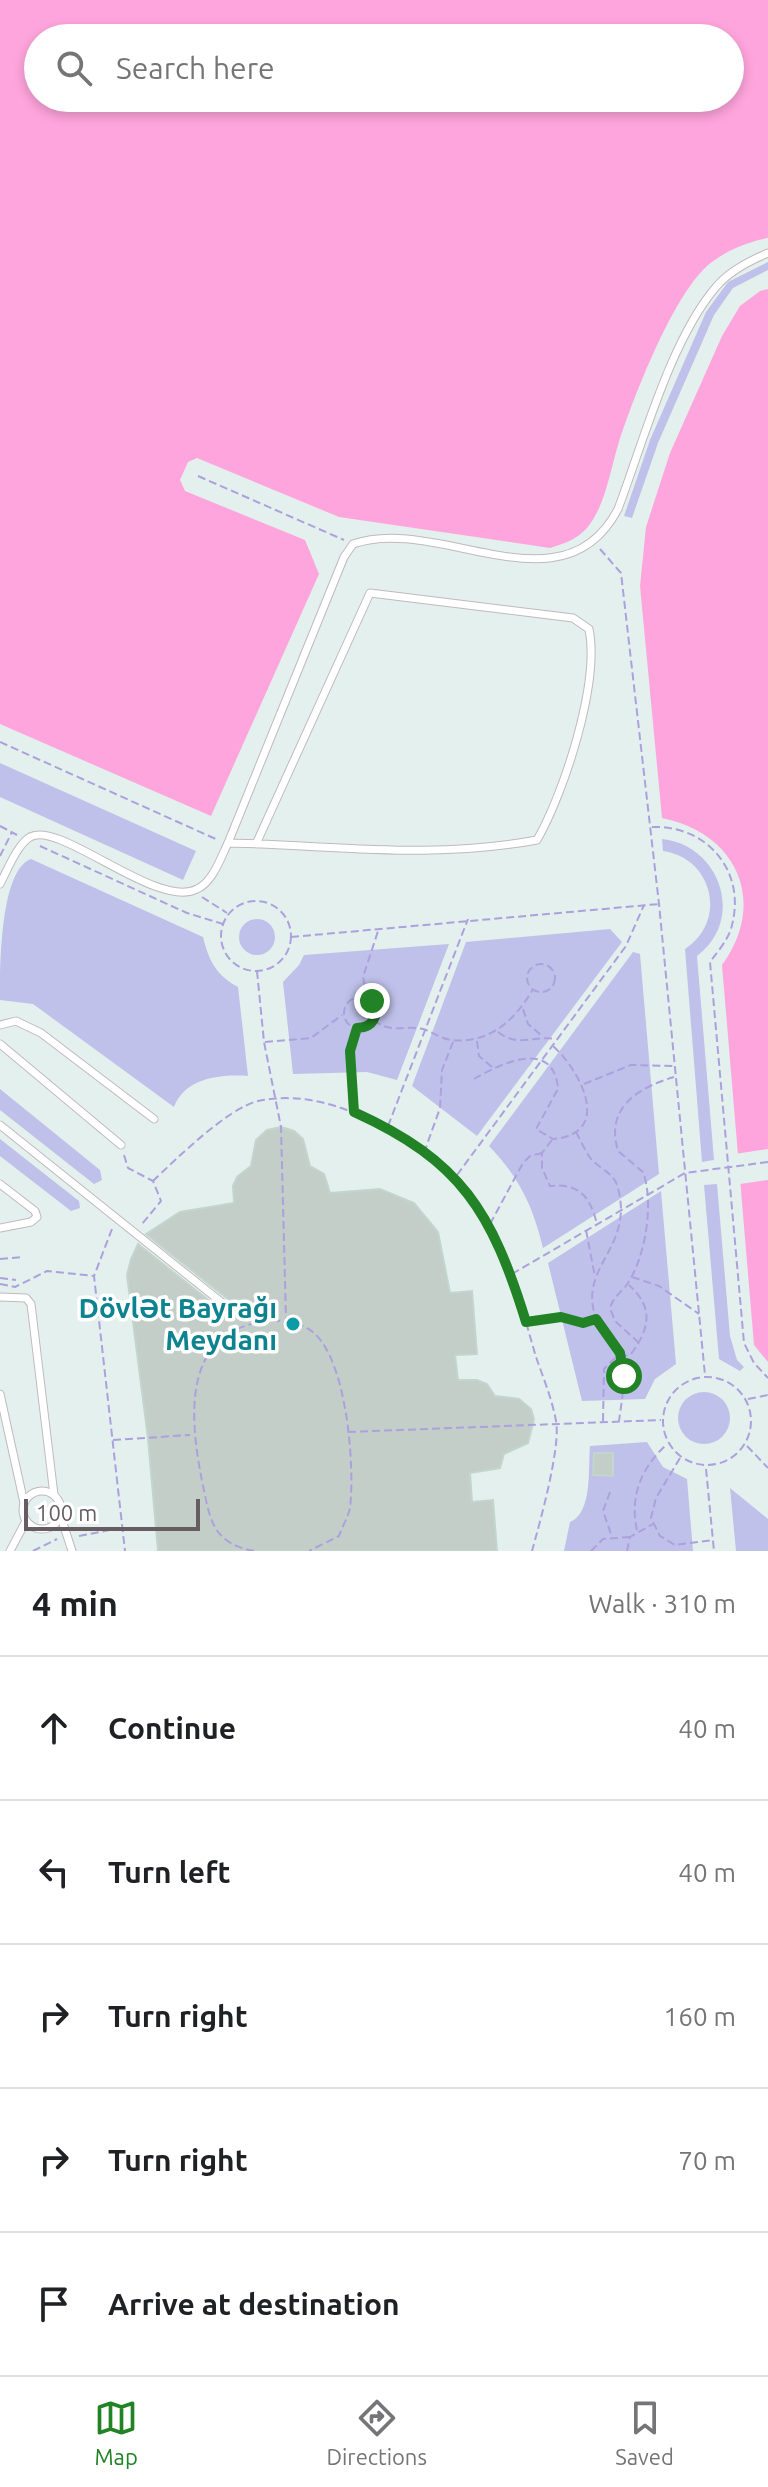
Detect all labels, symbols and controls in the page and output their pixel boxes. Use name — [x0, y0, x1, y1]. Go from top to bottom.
search box — [24, 24, 744, 112]
icon: search — [52, 46, 96, 90]
text: Search here — [116, 51, 275, 85]
route end — [354, 983, 390, 1019]
place label: Dövlət Bayrağı Meydanı — [79, 1292, 277, 1355]
marker: Dövlət Bayrağı Meydanı — [284, 1315, 302, 1333]
route start — [606, 1358, 642, 1394]
scale bar — [24, 1495, 200, 1531]
text: 100 m — [36, 1500, 97, 1525]
text: 4 min — [32, 1584, 118, 1622]
text: Walk · 310 m — [588, 1589, 736, 1618]
icon: ahead — [32, 1706, 76, 1750]
text: Continue — [108, 1711, 236, 1745]
text: 40 m — [678, 1714, 736, 1743]
icon: left — [32, 1850, 76, 1894]
text: Turn left — [108, 1855, 230, 1889]
text: 40 m — [678, 1858, 736, 1887]
icon: right — [32, 1994, 76, 2038]
text: Turn right — [108, 1999, 248, 2033]
text: 160 m — [664, 2002, 736, 2031]
icon: right — [32, 2138, 76, 2182]
text: Turn right — [108, 2143, 248, 2177]
text: 70 m — [678, 2146, 736, 2175]
icon: arrive — [32, 2282, 76, 2326]
text: Arrive at destination — [108, 2287, 400, 2321]
tab: Map — [94, 2396, 138, 2469]
tab: Directions — [326, 2396, 427, 2469]
tab: Saved — [615, 2396, 674, 2469]

